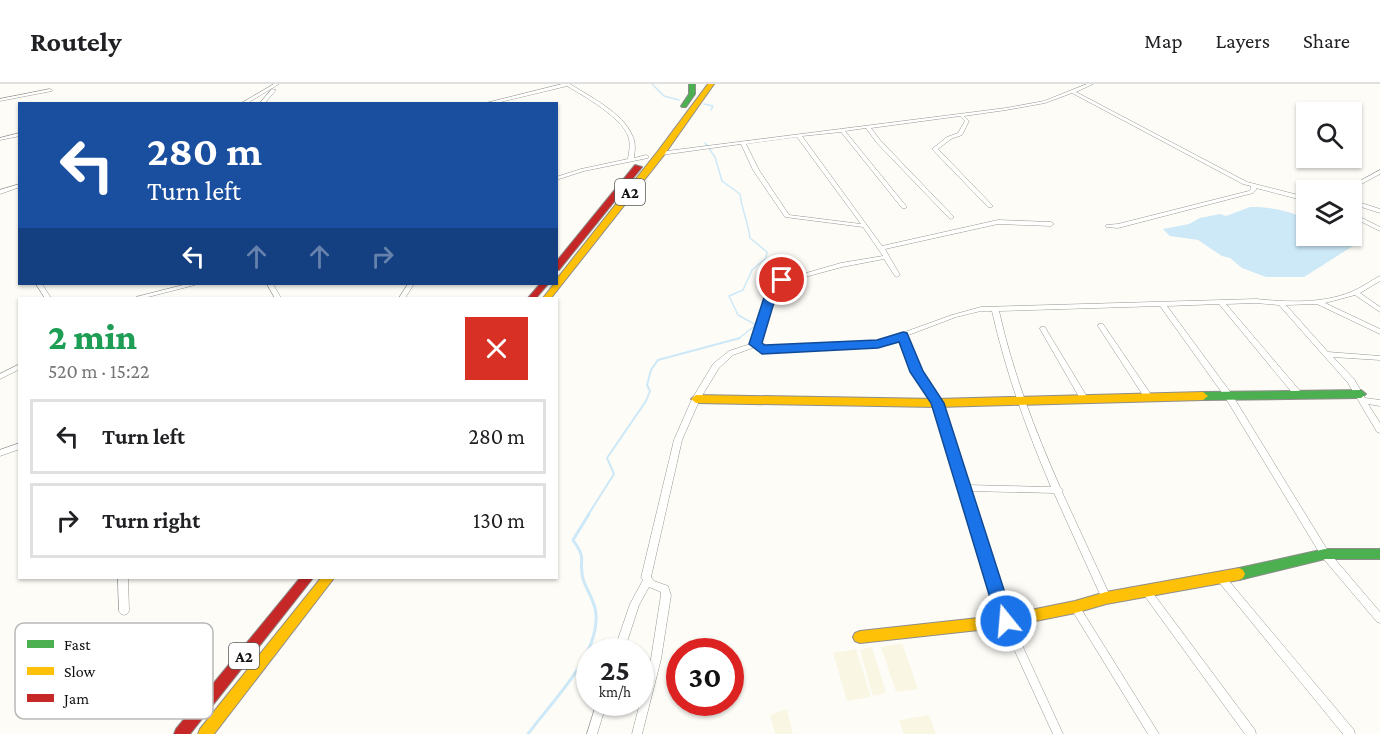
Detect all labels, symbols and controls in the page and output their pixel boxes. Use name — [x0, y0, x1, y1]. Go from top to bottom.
text: Routely — [30, 26, 122, 57]
text: Map — [1144, 29, 1183, 53]
text: Layers — [1216, 29, 1270, 53]
text: Share — [1303, 29, 1350, 53]
map controls — [1296, 102, 1362, 246]
button: search — [1296, 102, 1362, 168]
icon: left — [48, 126, 126, 204]
text: 280 m — [147, 127, 262, 174]
text: Turn left — [147, 176, 241, 206]
road number: A2 — [615, 179, 645, 205]
button: layers — [1296, 180, 1362, 246]
icon: left — [177, 240, 210, 273]
icon: ahead — [240, 240, 273, 273]
icon: ahead — [303, 240, 336, 273]
icon: right — [366, 240, 399, 273]
pin — [756, 254, 807, 305]
icon: arrive — [765, 263, 798, 296]
text: 2 min — [48, 317, 137, 357]
button: close — [465, 317, 528, 380]
text: 520 m · 15:22 — [48, 360, 150, 382]
icon: left — [51, 420, 84, 453]
text: Turn left — [102, 424, 185, 449]
text: 280 m — [468, 424, 525, 449]
icon: right — [51, 504, 84, 537]
text: Turn right — [102, 508, 200, 533]
text: 130 m — [473, 508, 525, 533]
position arrow — [974, 589, 1038, 653]
legend — [15, 623, 213, 719]
text: Fast — [64, 636, 91, 653]
speed limit sign: 30 — [666, 638, 744, 716]
road number: A2 — [229, 643, 259, 669]
text: 25 — [600, 653, 630, 686]
text: Slow — [64, 663, 96, 680]
text: km/h — [599, 684, 631, 700]
text: Jam — [62, 690, 89, 708]

